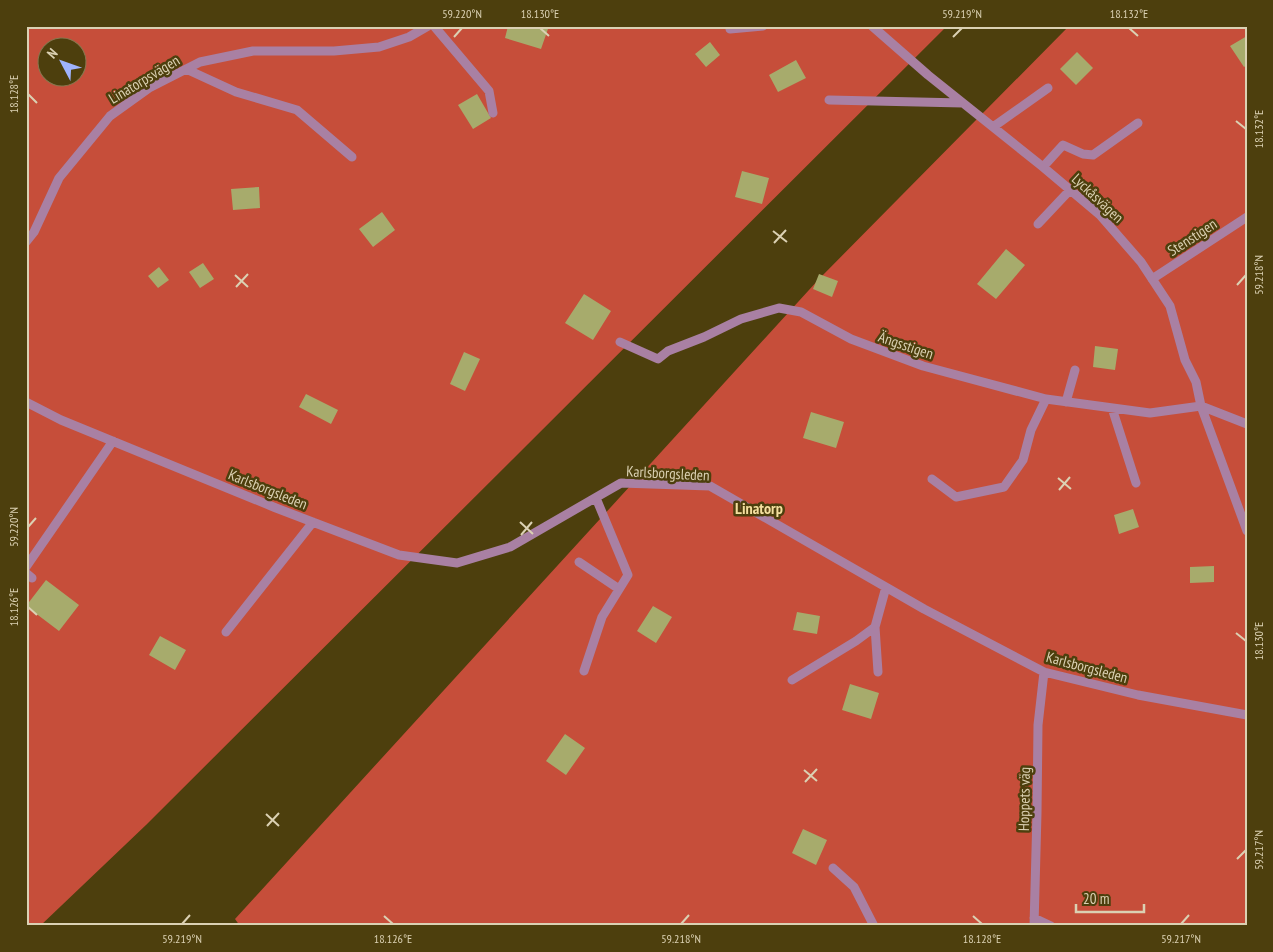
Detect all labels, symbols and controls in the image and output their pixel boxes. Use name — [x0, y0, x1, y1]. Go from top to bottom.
text: 59.220°N — [442, 6, 482, 21]
text: 18.130°E — [521, 6, 559, 21]
text: 59.219°N — [942, 6, 982, 21]
text: 18.132°E — [1110, 6, 1148, 21]
north arrow — [38, 38, 88, 88]
text: N — [43, 45, 61, 62]
street label: Linatorpsvägen — [105, 50, 183, 108]
text: 18.128°E — [6, 75, 21, 113]
text: 18.132°E — [1251, 110, 1266, 148]
street label: Lyckåsvägen — [1068, 169, 1128, 227]
street label: Stenstigen — [1164, 214, 1220, 260]
text: 59.218°N — [1251, 255, 1266, 295]
street label: Ängsstigen — [876, 327, 936, 363]
street label: Karlsborgsleden — [626, 461, 710, 485]
street label: Karlsborgsleden — [226, 465, 310, 513]
district label: Linatorp — [735, 498, 783, 518]
text: 59.220°N — [6, 507, 21, 547]
text: 18.126°E — [6, 588, 21, 626]
text: 18.130°E — [1251, 622, 1266, 660]
street label: Karlsborgsleden — [1044, 647, 1130, 687]
street label: Hoppets väg — [1014, 767, 1034, 831]
text: 59.217°N — [1251, 830, 1266, 870]
scale bar — [1076, 882, 1143, 914]
text: 20 m — [1083, 889, 1109, 908]
text: 59.219°N — [162, 931, 202, 946]
text: 18.126°E — [374, 931, 412, 946]
text: 59.218°N — [661, 931, 701, 946]
text: 18.128°E — [963, 931, 1001, 946]
text: 59.217°N — [1161, 931, 1201, 946]

